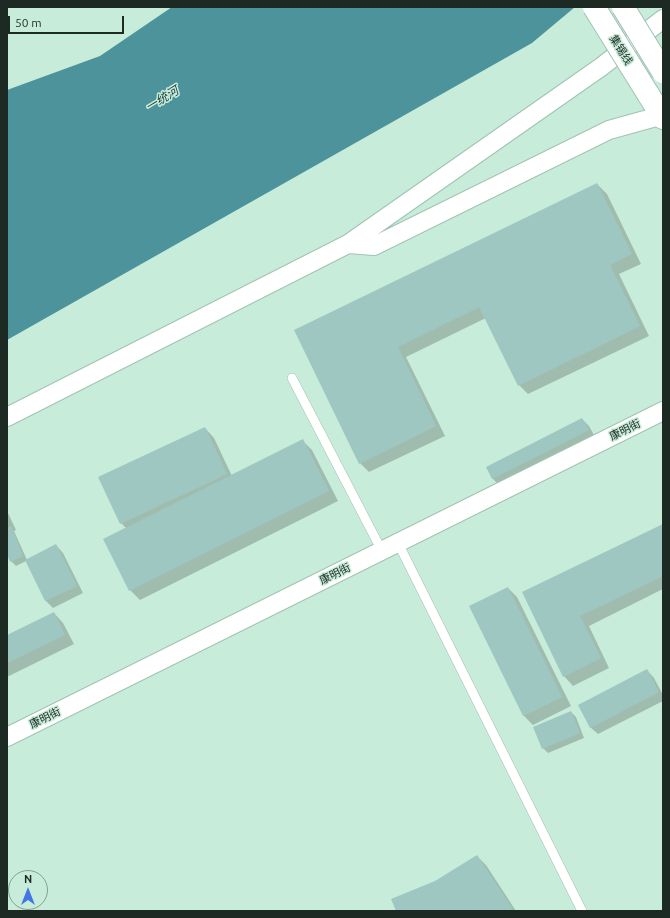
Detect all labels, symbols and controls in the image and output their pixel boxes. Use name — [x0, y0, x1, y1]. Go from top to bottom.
scale bar — [10, 8, 126, 34]
text: 50 m — [15, 16, 42, 29]
street label: 集锡线 — [607, 33, 635, 67]
water label: 一统河 — [143, 84, 181, 114]
street label: 康明街 — [607, 417, 643, 443]
street label: 康明街 — [317, 561, 353, 587]
street label: 康明街 — [27, 705, 63, 731]
north arrow — [8, 870, 48, 910]
text: N — [24, 873, 32, 885]

